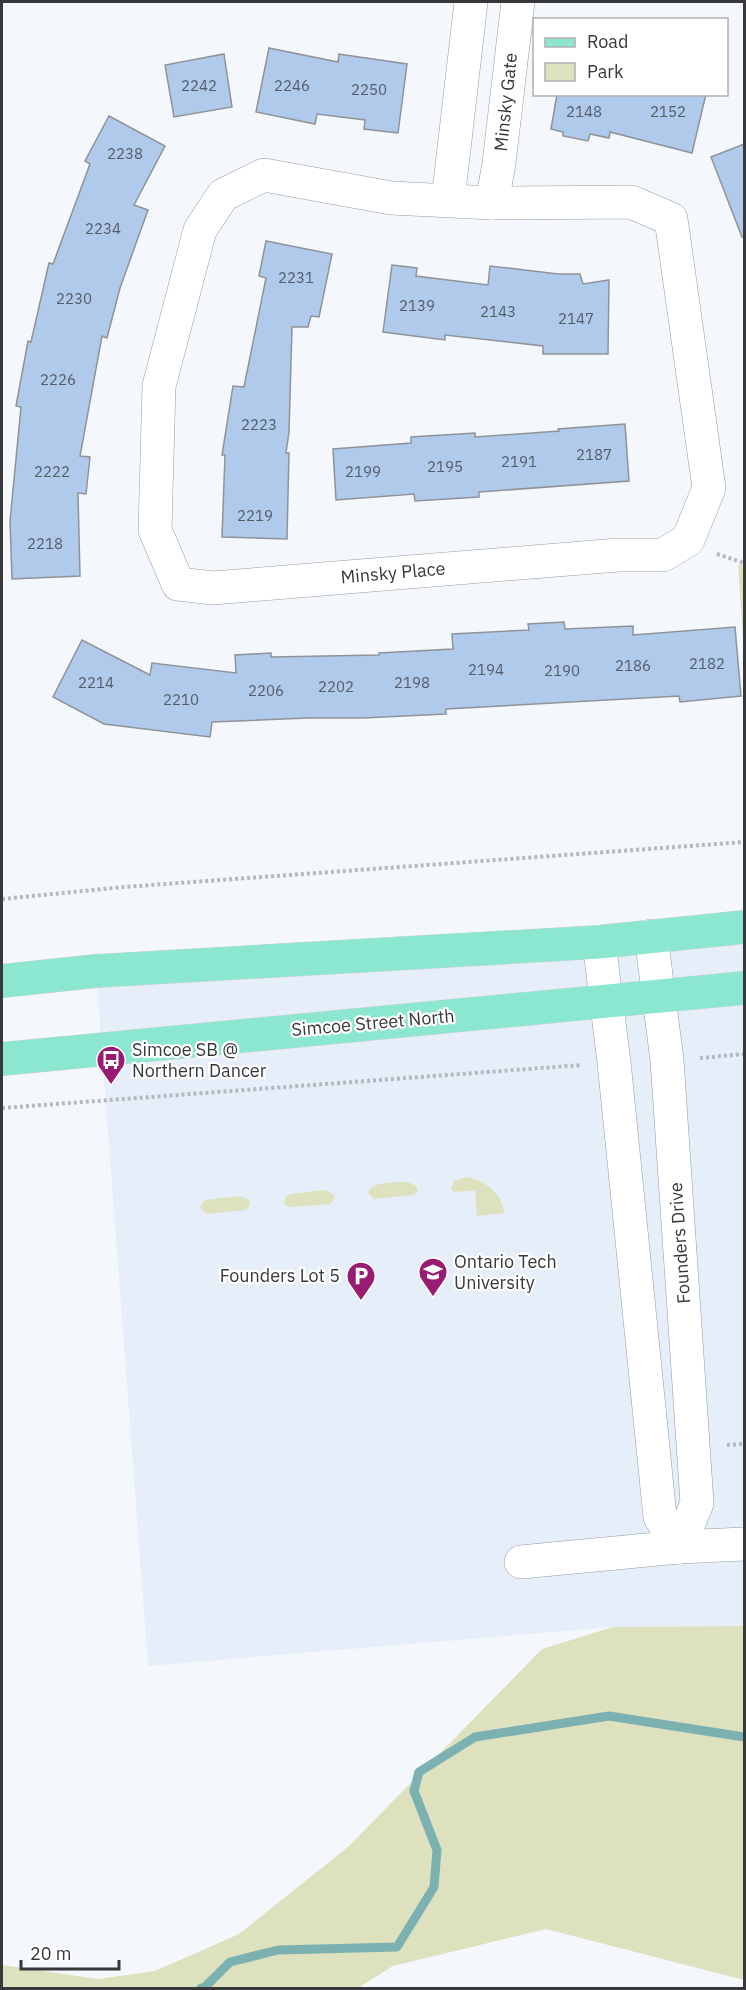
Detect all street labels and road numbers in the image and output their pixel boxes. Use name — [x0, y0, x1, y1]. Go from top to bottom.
street label: Minsky Gate — [489, 51, 522, 152]
street label: Minsky Place — [340, 556, 446, 589]
street label: Simcoe Street North — [291, 1004, 455, 1041]
street label: Founders Drive — [664, 1181, 695, 1305]

